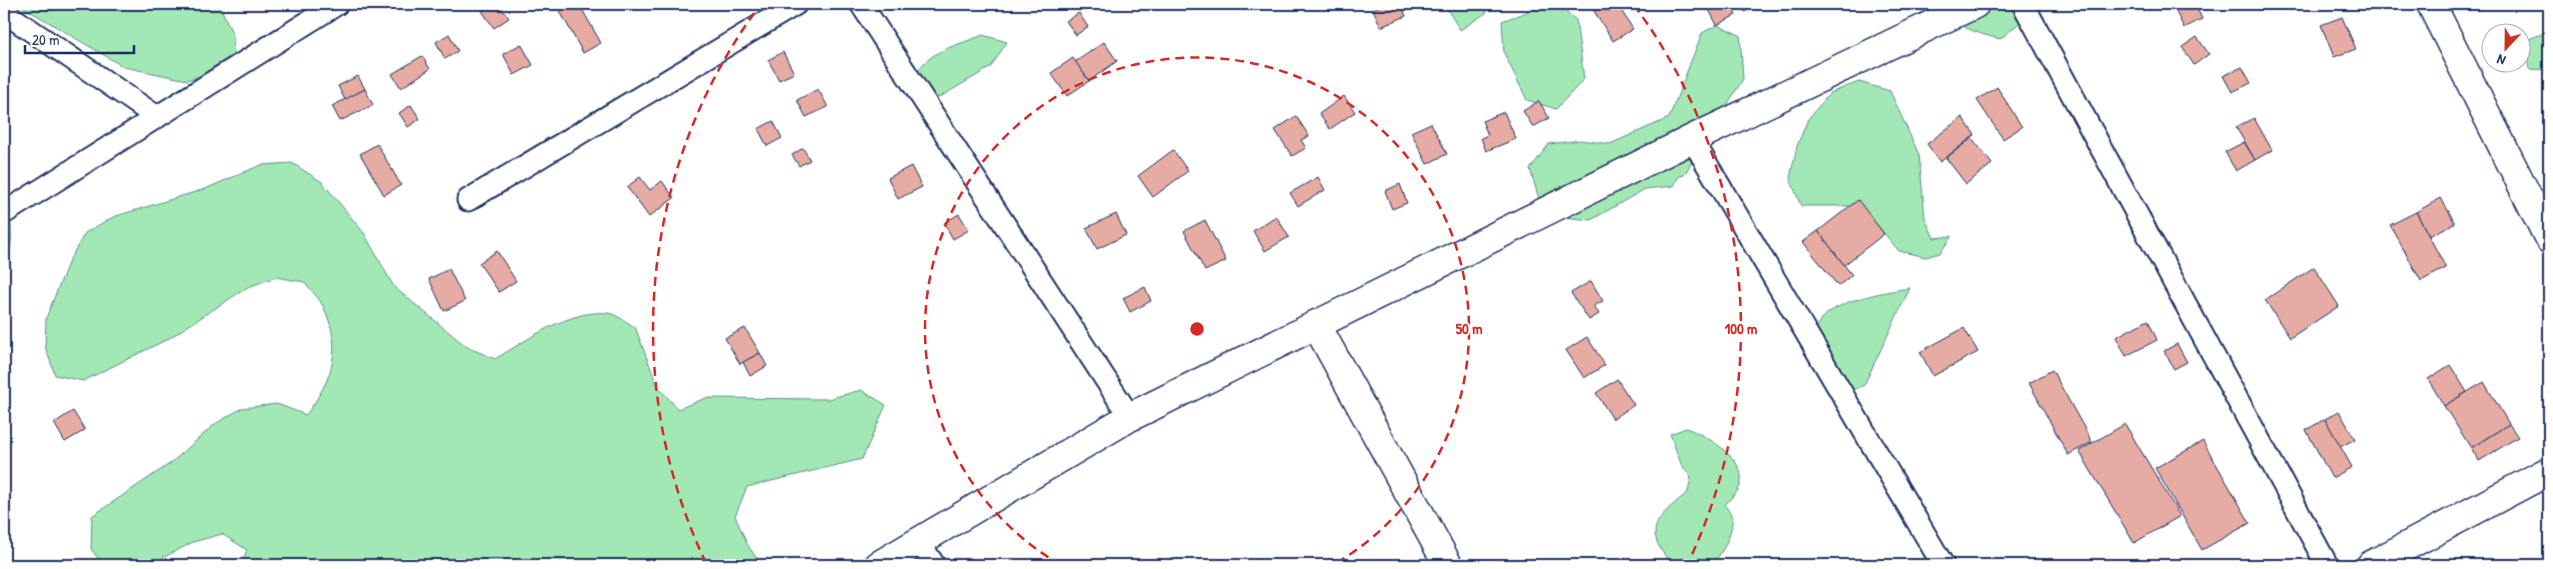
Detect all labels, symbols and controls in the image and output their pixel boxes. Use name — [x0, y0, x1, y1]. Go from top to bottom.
scale bar — [25, 22, 134, 54]
north arrow — [2480, 22, 2530, 72]
text: 20 m — [32, 29, 59, 50]
text: N — [2493, 50, 2508, 71]
text: 50 m — [1456, 318, 1482, 339]
text: 100 m — [1725, 318, 1757, 339]
centre of rings — [1188, 320, 1206, 338]

